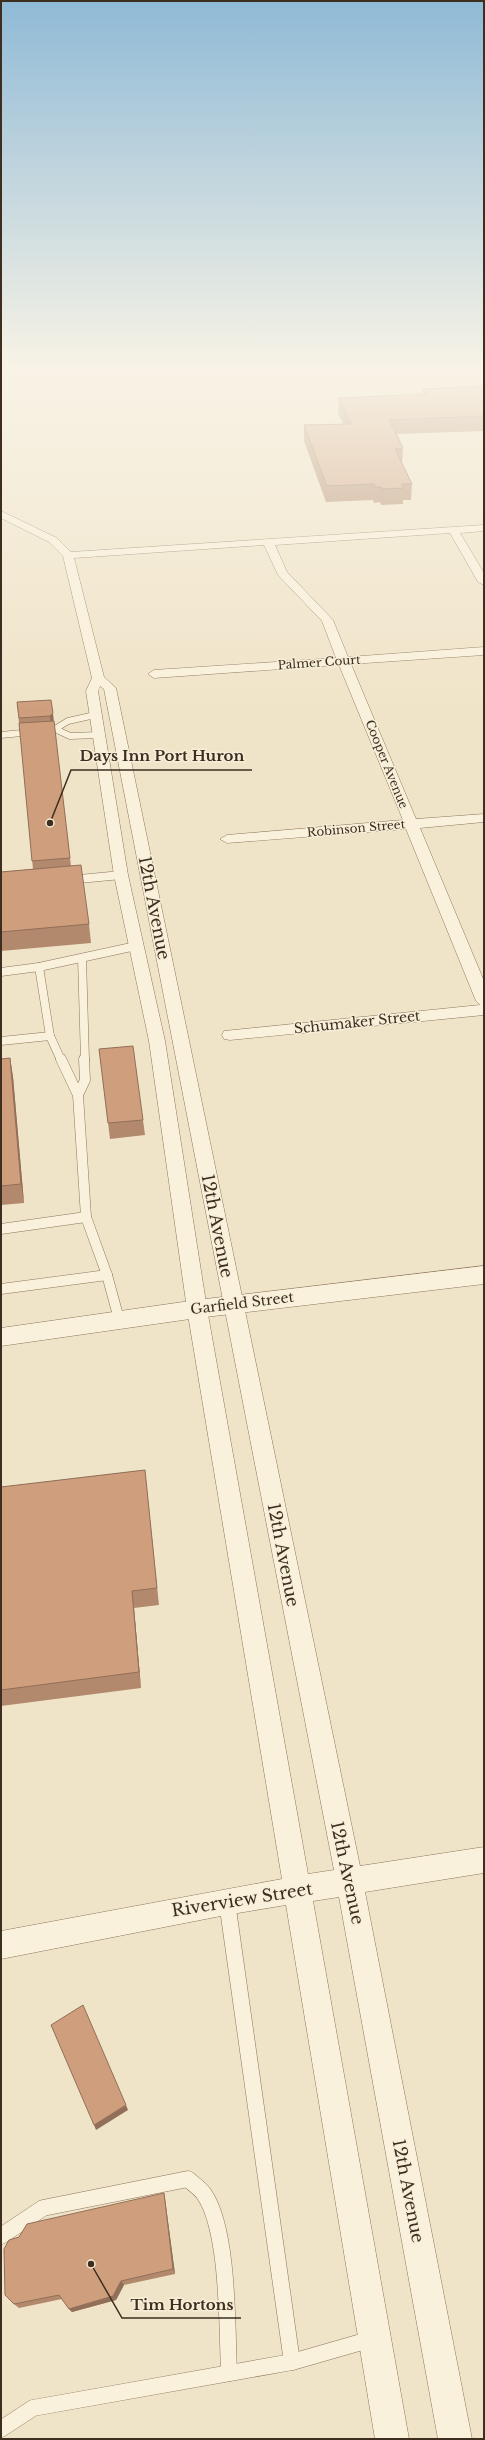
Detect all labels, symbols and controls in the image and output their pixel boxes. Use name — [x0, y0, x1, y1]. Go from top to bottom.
street label: Palmer Court — [277, 652, 361, 672]
street label: Cooper Avenue — [362, 717, 412, 811]
callout: Days Inn Port Huron — [71, 743, 252, 770]
text: Days Inn Port Huron — [80, 746, 244, 765]
street label: Robinson Street — [306, 816, 406, 840]
street label: 12th Avenue — [134, 854, 174, 962]
street label: Schumaker Street — [293, 1006, 422, 1038]
street label: 12th Avenue — [197, 1172, 237, 1280]
street label: Garfield Street — [189, 1288, 295, 1318]
street label: 12th Avenue — [263, 1501, 303, 1609]
street label: 12th Avenue — [326, 1819, 368, 1927]
street label: Riverview Street — [170, 1878, 315, 1922]
street label: 12th Avenue — [388, 2137, 428, 2245]
callout: Tim Hortons — [122, 2291, 241, 2318]
text: Tim Hortons — [131, 2295, 233, 2314]

